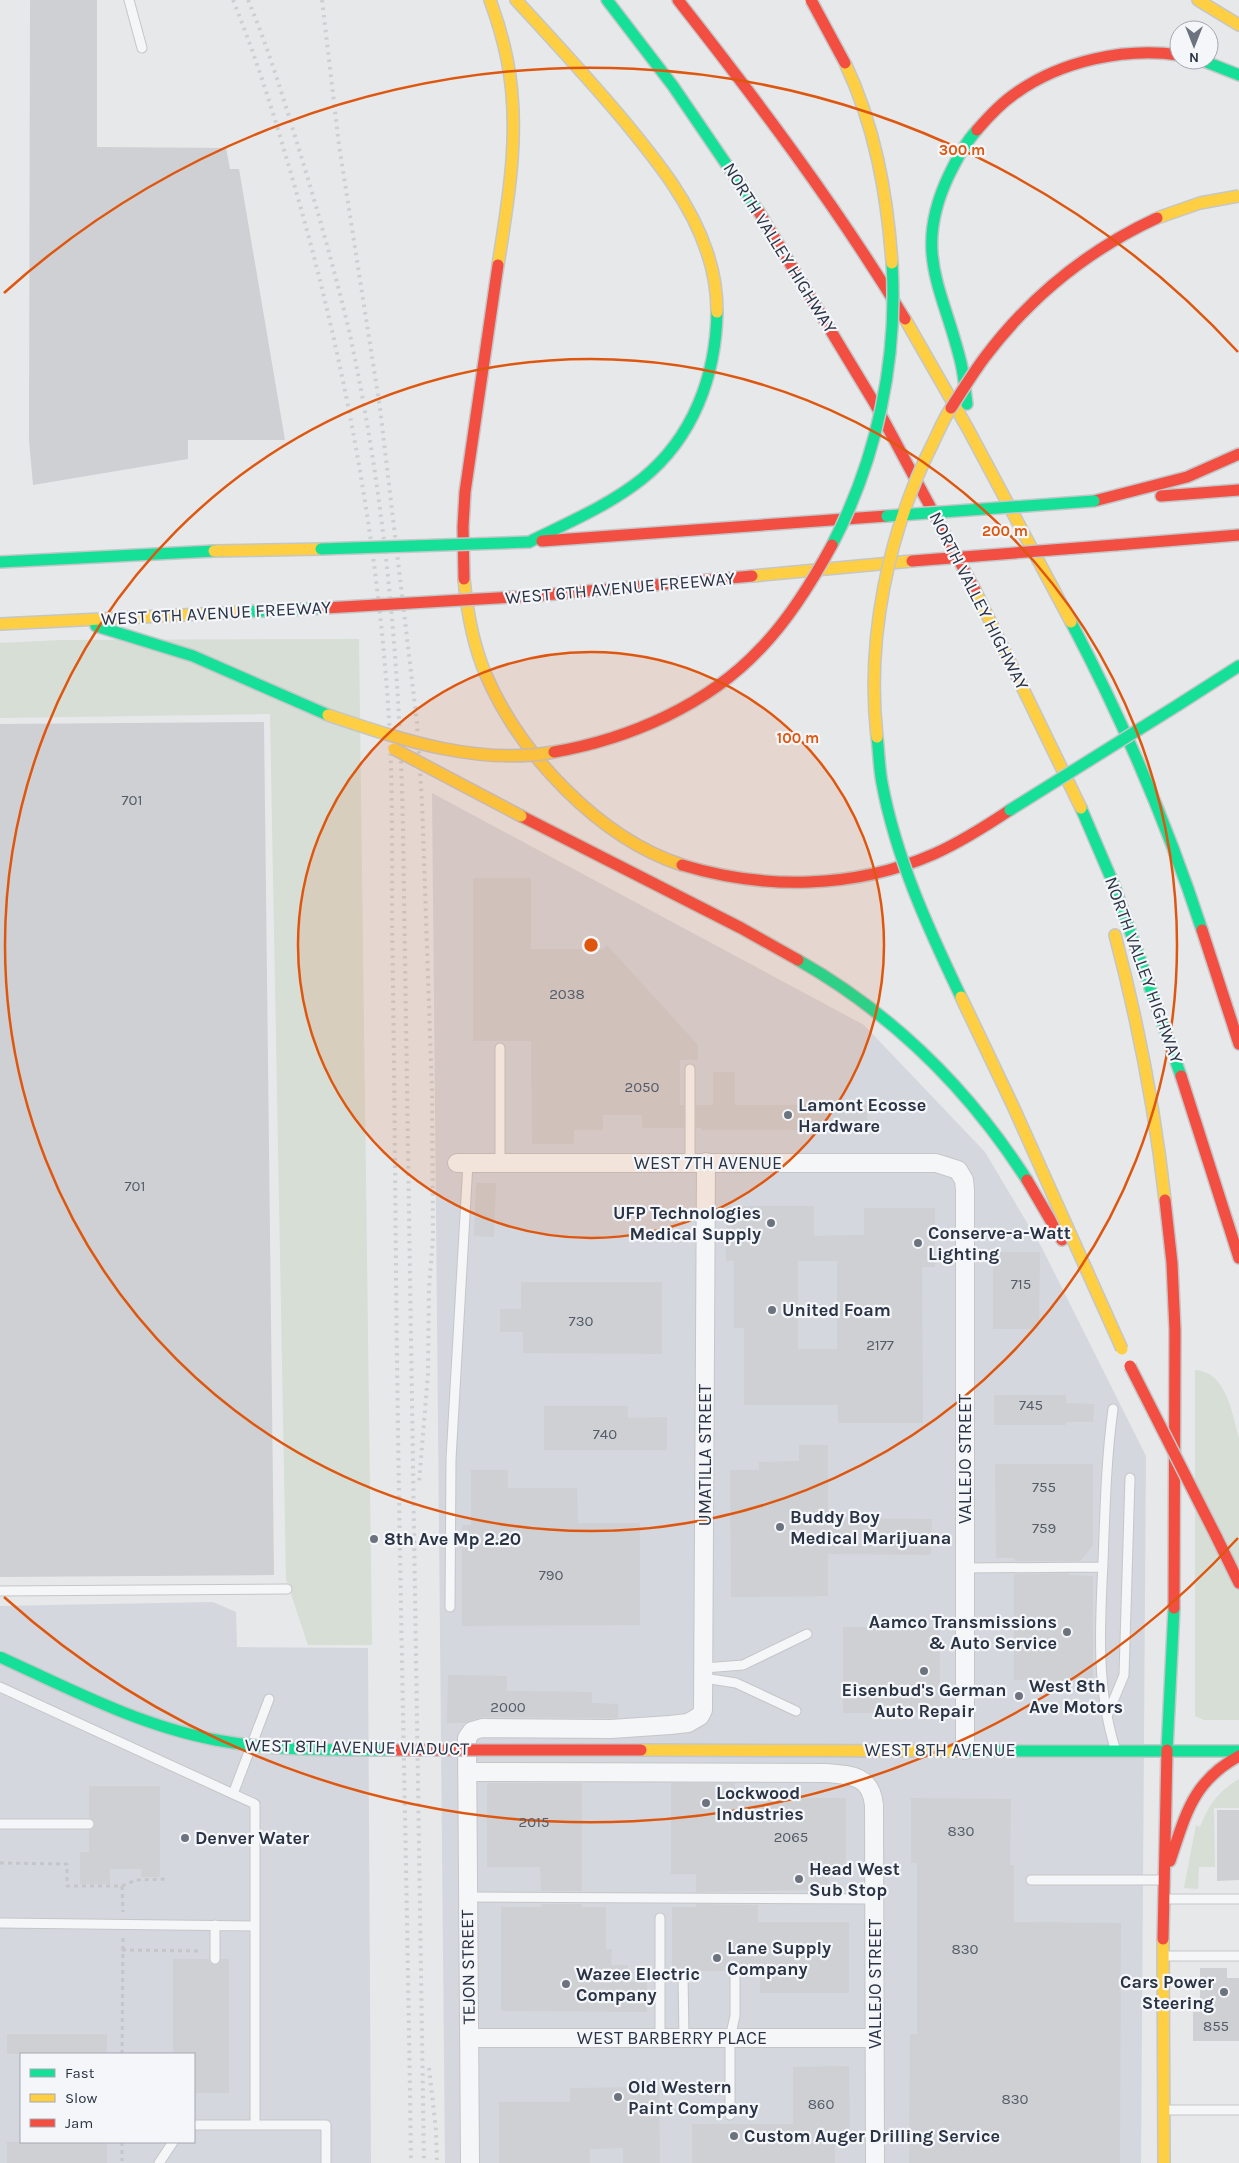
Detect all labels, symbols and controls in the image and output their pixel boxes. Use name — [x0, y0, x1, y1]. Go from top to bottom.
north arrow — [1169, 20, 1219, 70]
text: N — [1189, 49, 1199, 66]
text: 300 m — [939, 141, 985, 159]
street label: NORTH VALLEY HIGHWAY — [718, 159, 842, 338]
street label: NORTH VALLEY HIGHWAY — [924, 508, 1034, 694]
text: 200 m — [982, 522, 1028, 540]
street label: WEST 6TH AVENUE FREEWAY — [504, 567, 736, 609]
street label: WEST 6TH AVENUE FREEWAY — [100, 596, 332, 630]
text: 100 m — [777, 729, 819, 747]
house number: 701 — [122, 791, 142, 809]
street label: NORTH VALLEY HIGHWAY — [1100, 874, 1188, 1067]
centre of rings — [582, 936, 600, 954]
house number: 2038 — [549, 985, 585, 1003]
house number: 2050 — [625, 1078, 660, 1096]
place label: Lamont Ecosse Hardware — [798, 1094, 926, 1137]
marker: Lamont Ecosse Hardware — [782, 1109, 794, 1121]
street label: WEST 7TH AVENUE — [634, 1152, 782, 1174]
house number: 701 — [125, 1177, 145, 1195]
place label: UFP Technologies Medical Supply — [613, 1202, 761, 1245]
marker: UFP Technologies Medical Supply — [765, 1217, 777, 1229]
place label: Conserve-a-Watt Lighting — [928, 1222, 1071, 1265]
marker: Conserve-a-Watt Lighting — [912, 1237, 924, 1249]
house number: 715 — [1011, 1275, 1031, 1293]
place label: United Foam — [782, 1299, 891, 1321]
marker: United Foam — [766, 1304, 778, 1316]
house number: 730 — [569, 1312, 593, 1330]
house number: 2177 — [866, 1336, 894, 1354]
street label: UMATILLA STREET — [694, 1384, 716, 1526]
street label: VALLEJO STREET — [954, 1394, 976, 1524]
house number: 745 — [1019, 1396, 1043, 1414]
house number: 740 — [593, 1425, 617, 1443]
house number: 755 — [1032, 1478, 1056, 1496]
place label: Buddy Boy Medical Marijuana — [790, 1506, 951, 1549]
house number: 759 — [1032, 1519, 1056, 1537]
marker: Buddy Boy Medical Marijuana — [774, 1521, 786, 1533]
place label: 8th Ave Mp 2.20 — [384, 1528, 521, 1550]
marker: 8th Ave Mp 2.20 — [368, 1533, 380, 1545]
house number: 790 — [539, 1566, 563, 1584]
place label: Aamco Transmissions & Auto Service — [869, 1611, 1057, 1654]
marker: Aamco Transmissions & Auto Service — [1061, 1626, 1073, 1638]
marker: Eisenbud's German Auto Repair — [918, 1665, 930, 1677]
place label: West 8th Ave Motors — [1029, 1675, 1123, 1718]
place label: Eisenbud's German Auto Repair — [842, 1679, 1007, 1722]
marker: West 8th Ave Motors — [1013, 1690, 1025, 1702]
house number: 2000 — [490, 1698, 526, 1716]
street label: WEST 8TH AVENUE VIADUCT — [245, 1734, 469, 1760]
street label: WEST 8TH AVENUE — [864, 1739, 1016, 1761]
place label: Lockwood Industries — [716, 1782, 804, 1825]
marker: Lockwood Industries — [700, 1797, 712, 1809]
house number: 2015 — [518, 1813, 550, 1831]
house number: 830 — [948, 1822, 975, 1840]
place label: Denver Water — [195, 1827, 309, 1849]
house number: 2065 — [774, 1828, 808, 1846]
marker: Denver Water — [179, 1832, 191, 1844]
place label: Head West Sub Stop — [809, 1858, 900, 1901]
marker: Head West Sub Stop — [793, 1873, 805, 1885]
street label: TEJON STREET — [456, 1909, 480, 2025]
street label: VALLEJO STREET — [864, 1919, 886, 2049]
place label: Lane Supply Company — [727, 1937, 831, 1980]
house number: 830 — [952, 1940, 979, 1958]
marker: Lane Supply Company — [711, 1952, 723, 1964]
place label: Wazee Electric Company — [576, 1963, 700, 2006]
place label: Cars Power Steering — [1120, 1971, 1215, 2014]
marker: Wazee Electric Company — [560, 1978, 572, 1990]
marker: Cars Power Steering — [1218, 1986, 1230, 1998]
house number: 855 — [1203, 2017, 1229, 2035]
street label: WEST BARBERRY PLACE — [577, 2027, 767, 2049]
legend — [20, 2053, 195, 2143]
text: Fast — [65, 2064, 95, 2082]
place label: Old Western Paint Company — [628, 2076, 758, 2119]
text: Slow — [65, 2089, 97, 2107]
house number: 830 — [1002, 2090, 1029, 2108]
marker: Old Western Paint Company — [612, 2091, 624, 2103]
house number: 860 — [808, 2095, 834, 2113]
text: Jam — [65, 2114, 93, 2132]
place label: Custom Auger Drilling Service — [744, 2125, 1000, 2147]
marker: Custom Auger Drilling Service — [728, 2130, 740, 2142]

